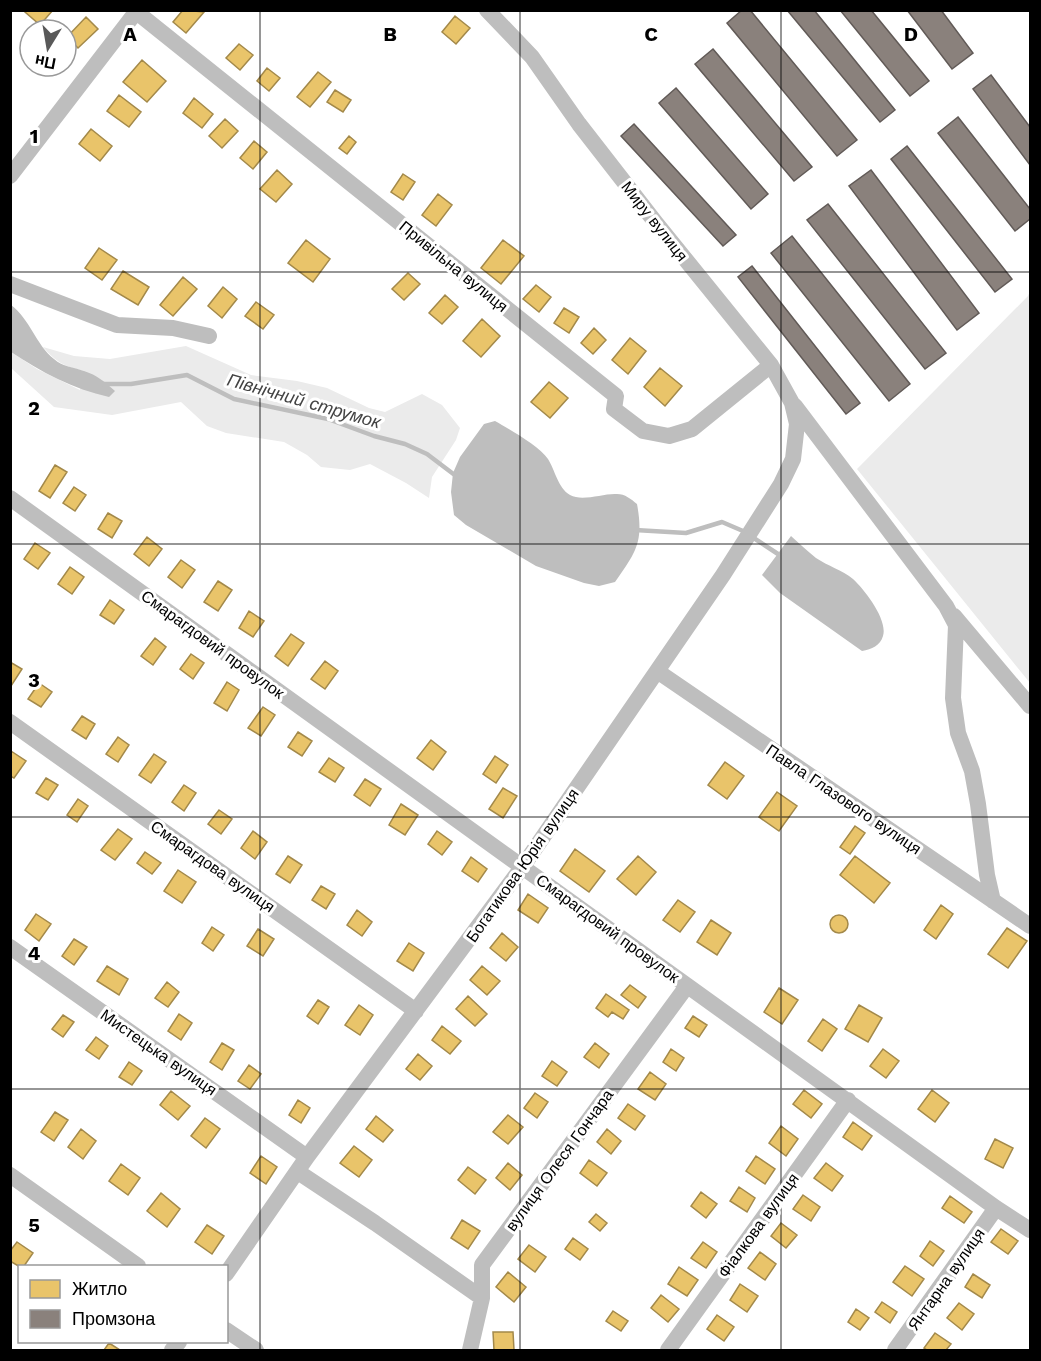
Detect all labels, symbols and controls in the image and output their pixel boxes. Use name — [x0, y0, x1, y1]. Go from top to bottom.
north arrow — [18, 18, 78, 78]
text: A — [123, 22, 137, 46]
text: B — [383, 22, 397, 46]
text: C — [644, 22, 658, 46]
text: D — [904, 22, 918, 46]
text: Пн — [33, 51, 57, 74]
text: 1 — [30, 124, 38, 148]
street label: Миру вулиця — [617, 177, 692, 265]
street label: Привільна вулиця — [396, 217, 512, 316]
water label: Північний струмок — [225, 369, 385, 433]
text: 2 — [28, 396, 40, 420]
street label: Смарагдовий провулок — [138, 586, 289, 703]
text: 3 — [28, 668, 40, 692]
street label: Павла Глазового вулиця — [763, 740, 925, 858]
street label: Богатикова Юрія вулиця — [462, 785, 583, 946]
street label: Смарагдова вулиця — [147, 816, 278, 916]
street label: Смарагдовий провулок — [533, 870, 684, 987]
text: 4 — [28, 941, 41, 965]
street label: Мистецька вулиця — [97, 1005, 220, 1100]
street label: вулиця Олеся Гончара — [502, 1086, 617, 1235]
street label: Фіалкова вулиця — [714, 1169, 803, 1281]
text: 5 — [28, 1213, 40, 1237]
street label: Янтарна вулиця — [904, 1225, 989, 1334]
legend — [18, 1265, 228, 1343]
text: Житло — [72, 1278, 127, 1299]
text: Промзона — [72, 1308, 156, 1329]

